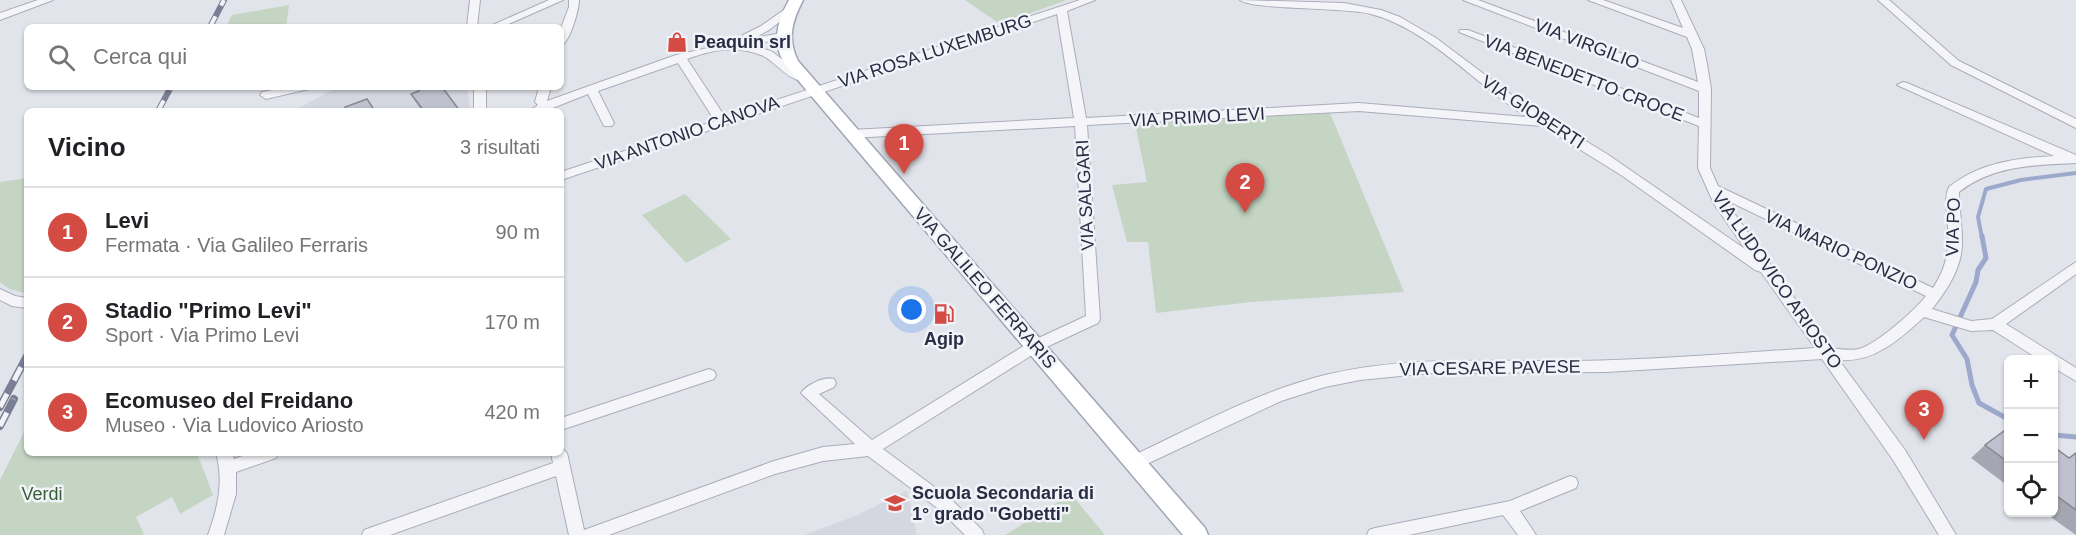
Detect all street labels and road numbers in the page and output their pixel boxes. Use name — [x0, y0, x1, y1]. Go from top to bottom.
street label: VIA ROSA LUXEMBURG — [836, 10, 1034, 92]
street label: VIA VIRGILIO — [1532, 15, 1642, 73]
street label: VIA BENEDETTO CROCE — [1481, 31, 1687, 125]
street label: VIA GIOBERTI — [1478, 71, 1588, 153]
street label: VIA ANTONIO CANOVA — [592, 92, 782, 174]
street label: VIA PRIMO LEVI — [1129, 103, 1265, 131]
street label: VIA SALGARI — [1072, 139, 1098, 251]
street label: VIA LUDOVICO ARIOSTO — [1708, 188, 1846, 372]
street label: VIA PO — [1942, 197, 1964, 257]
street label: VIA GALILEO FERRARIS — [910, 204, 1060, 372]
street label: VIA MARIO PONZIO — [1762, 206, 1920, 294]
street label: VIA CESARE PAVESE — [1399, 356, 1581, 380]

